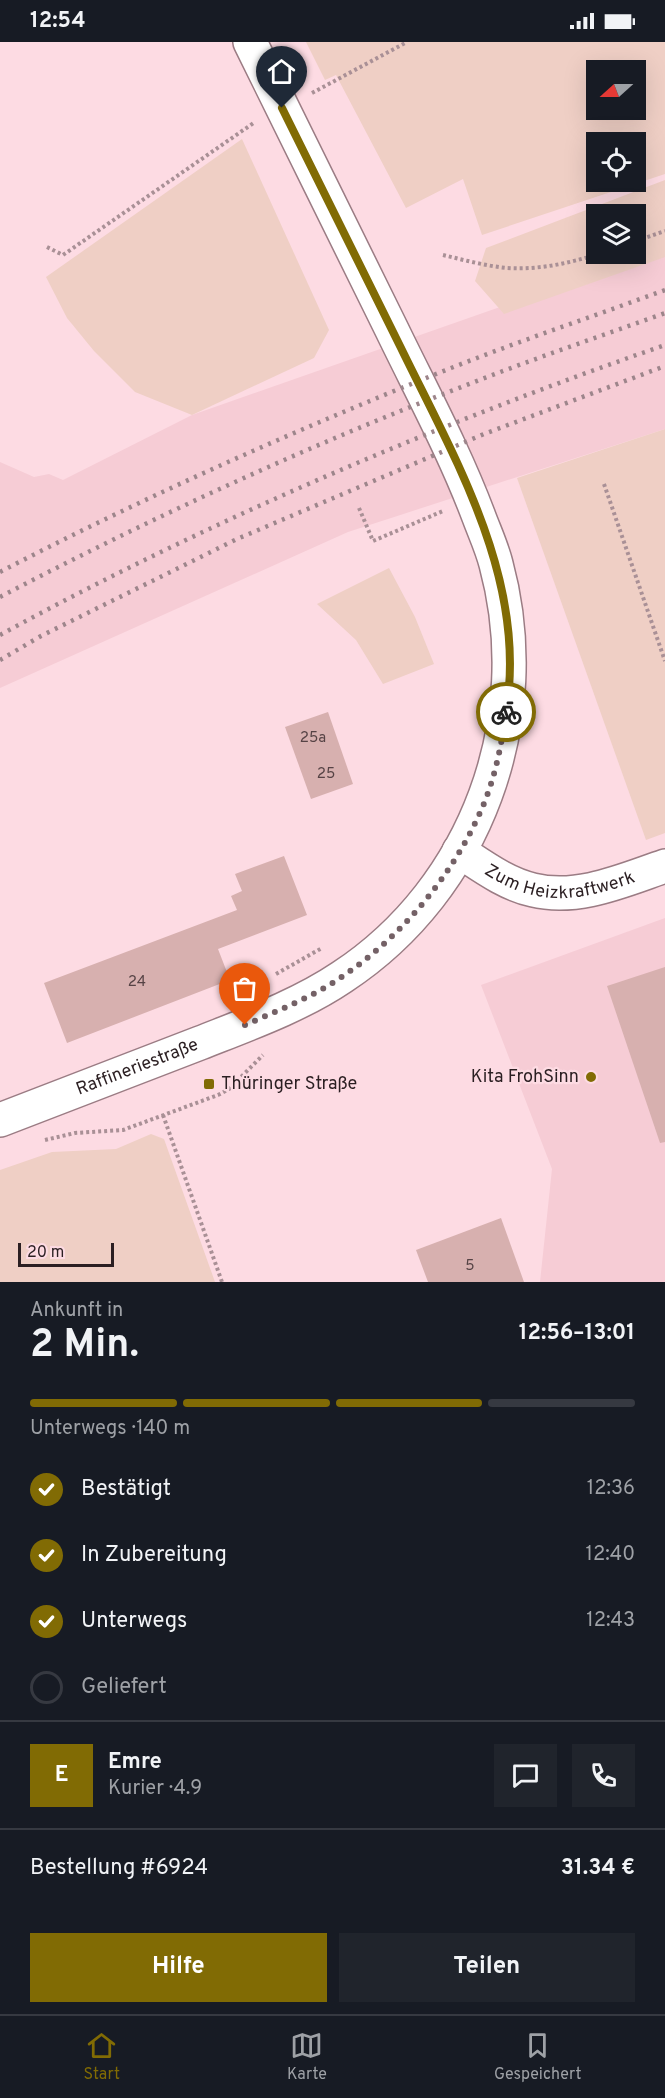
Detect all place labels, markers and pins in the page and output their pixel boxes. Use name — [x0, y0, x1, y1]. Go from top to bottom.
pin — [256, 46, 307, 108]
pin — [219, 963, 270, 1025]
place label: Kita FrohSinn — [471, 1066, 579, 1089]
marker: Kita FrohSinn — [584, 1070, 598, 1084]
place label: Thüringer Straße — [221, 1073, 357, 1096]
marker: Thüringer Straße — [202, 1077, 216, 1091]

